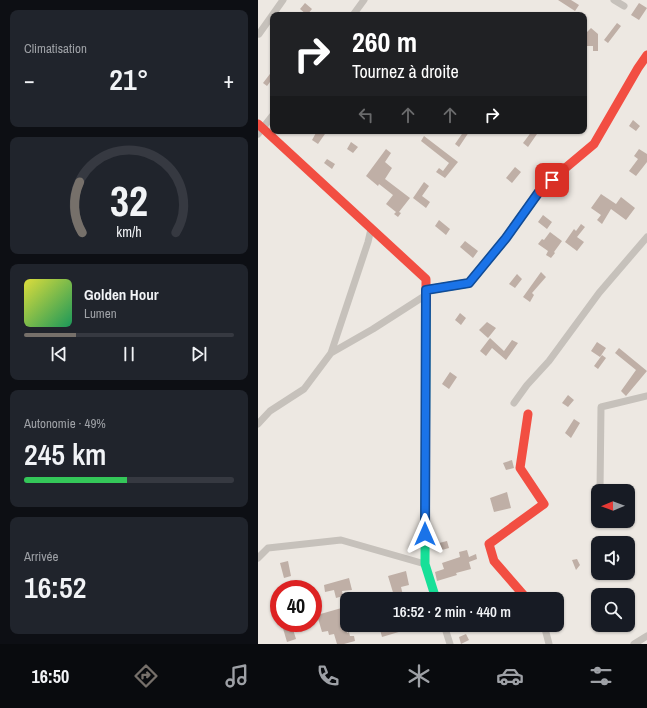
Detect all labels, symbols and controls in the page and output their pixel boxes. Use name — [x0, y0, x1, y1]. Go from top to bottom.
text: 260 m — [352, 23, 417, 61]
icon: right — [286, 28, 338, 80]
text: Climatisation — [24, 40, 87, 57]
text: 21° — [109, 59, 149, 99]
text: Tournez à droite — [352, 59, 459, 84]
text: − — [24, 65, 35, 95]
text: + — [223, 65, 234, 95]
icon: left — [355, 104, 377, 126]
icon: ahead — [397, 104, 419, 126]
icon: ahead — [439, 104, 461, 126]
icon: right — [481, 104, 503, 126]
pin — [535, 163, 569, 197]
icon: arrive — [541, 169, 563, 191]
text: 32 — [110, 173, 148, 229]
text: km/h — [116, 222, 142, 241]
text: Golden Hour — [84, 284, 159, 305]
text: Lumen — [84, 305, 117, 322]
icon: previous — [48, 343, 70, 365]
icon: pause — [118, 343, 140, 365]
icon: next — [188, 343, 210, 365]
text: Autonomie · 49% — [24, 415, 106, 432]
text: 245 km — [24, 434, 106, 474]
north arrow — [591, 484, 635, 528]
map controls — [591, 484, 635, 632]
position arrow — [404, 513, 446, 555]
button: sound — [591, 536, 635, 580]
text: Arrivée — [24, 548, 58, 565]
text: 16:52 — [24, 567, 86, 607]
speed limit sign: 40 — [270, 580, 322, 632]
button: search — [591, 588, 635, 632]
text: 16:52 · 2 min · 440 m — [393, 601, 511, 622]
icon: directions — [132, 662, 160, 690]
icon: music — [223, 662, 251, 690]
icon: phone — [314, 662, 342, 690]
icon: climate — [405, 662, 433, 690]
icon: car — [496, 662, 524, 690]
icon: filters — [587, 662, 615, 690]
text: 16:50 — [32, 664, 69, 689]

